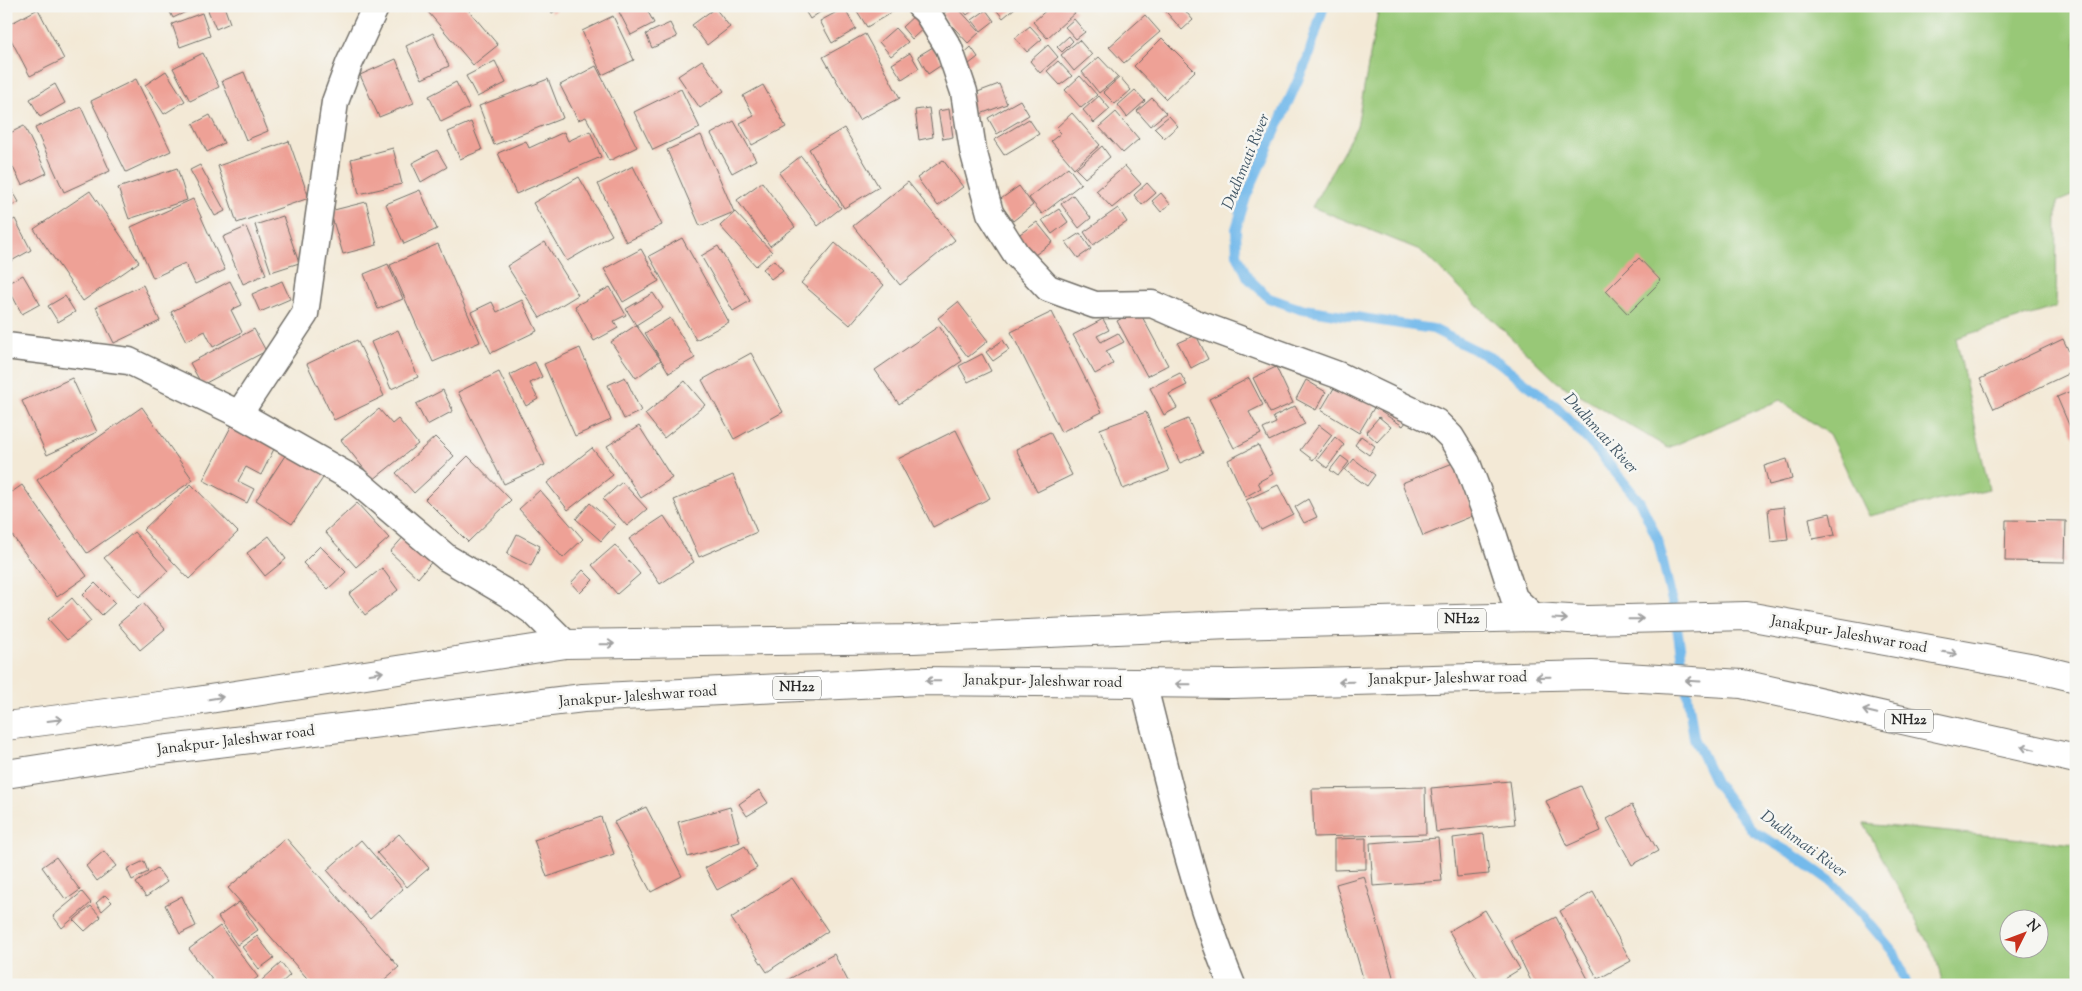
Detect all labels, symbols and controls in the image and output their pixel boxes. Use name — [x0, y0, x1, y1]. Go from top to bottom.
water label: Dudhmati River — [1217, 110, 1277, 214]
water label: Dudhmati River — [1557, 388, 1643, 480]
road number: NH22 — [1438, 608, 1486, 632]
street label: Janakpur- Jaleshwar road — [1768, 611, 1929, 659]
one-way arrow — [1552, 614, 1568, 623]
one-way arrow — [1627, 614, 1643, 624]
one-way arrow — [598, 639, 614, 649]
one-way arrow — [1942, 649, 1958, 658]
street label: Janakpur- Jaleshwar road — [1368, 667, 1528, 691]
one-way arrow — [368, 668, 384, 678]
street label: Janakpur- Jaleshwar road — [963, 670, 1123, 694]
one-way arrow — [1536, 672, 1552, 681]
road number: NH22 — [773, 676, 821, 700]
one-way arrow — [926, 676, 942, 686]
one-way arrow — [1686, 676, 1702, 686]
one-way arrow — [1338, 677, 1354, 686]
one-way arrow — [1176, 679, 1192, 689]
street label: Janakpur- Jaleshwar road — [557, 681, 718, 713]
one-way arrow — [207, 693, 223, 703]
one-way arrow — [1862, 707, 1878, 717]
road number: NH22 — [1885, 709, 1933, 732]
one-way arrow — [46, 715, 62, 725]
street label: Janakpur- Jaleshwar road — [155, 721, 316, 761]
one-way arrow — [2021, 743, 2037, 752]
water label: Dudhmati River — [1755, 806, 1851, 884]
north arrow — [2000, 908, 2050, 958]
text: N — [2021, 916, 2043, 937]

